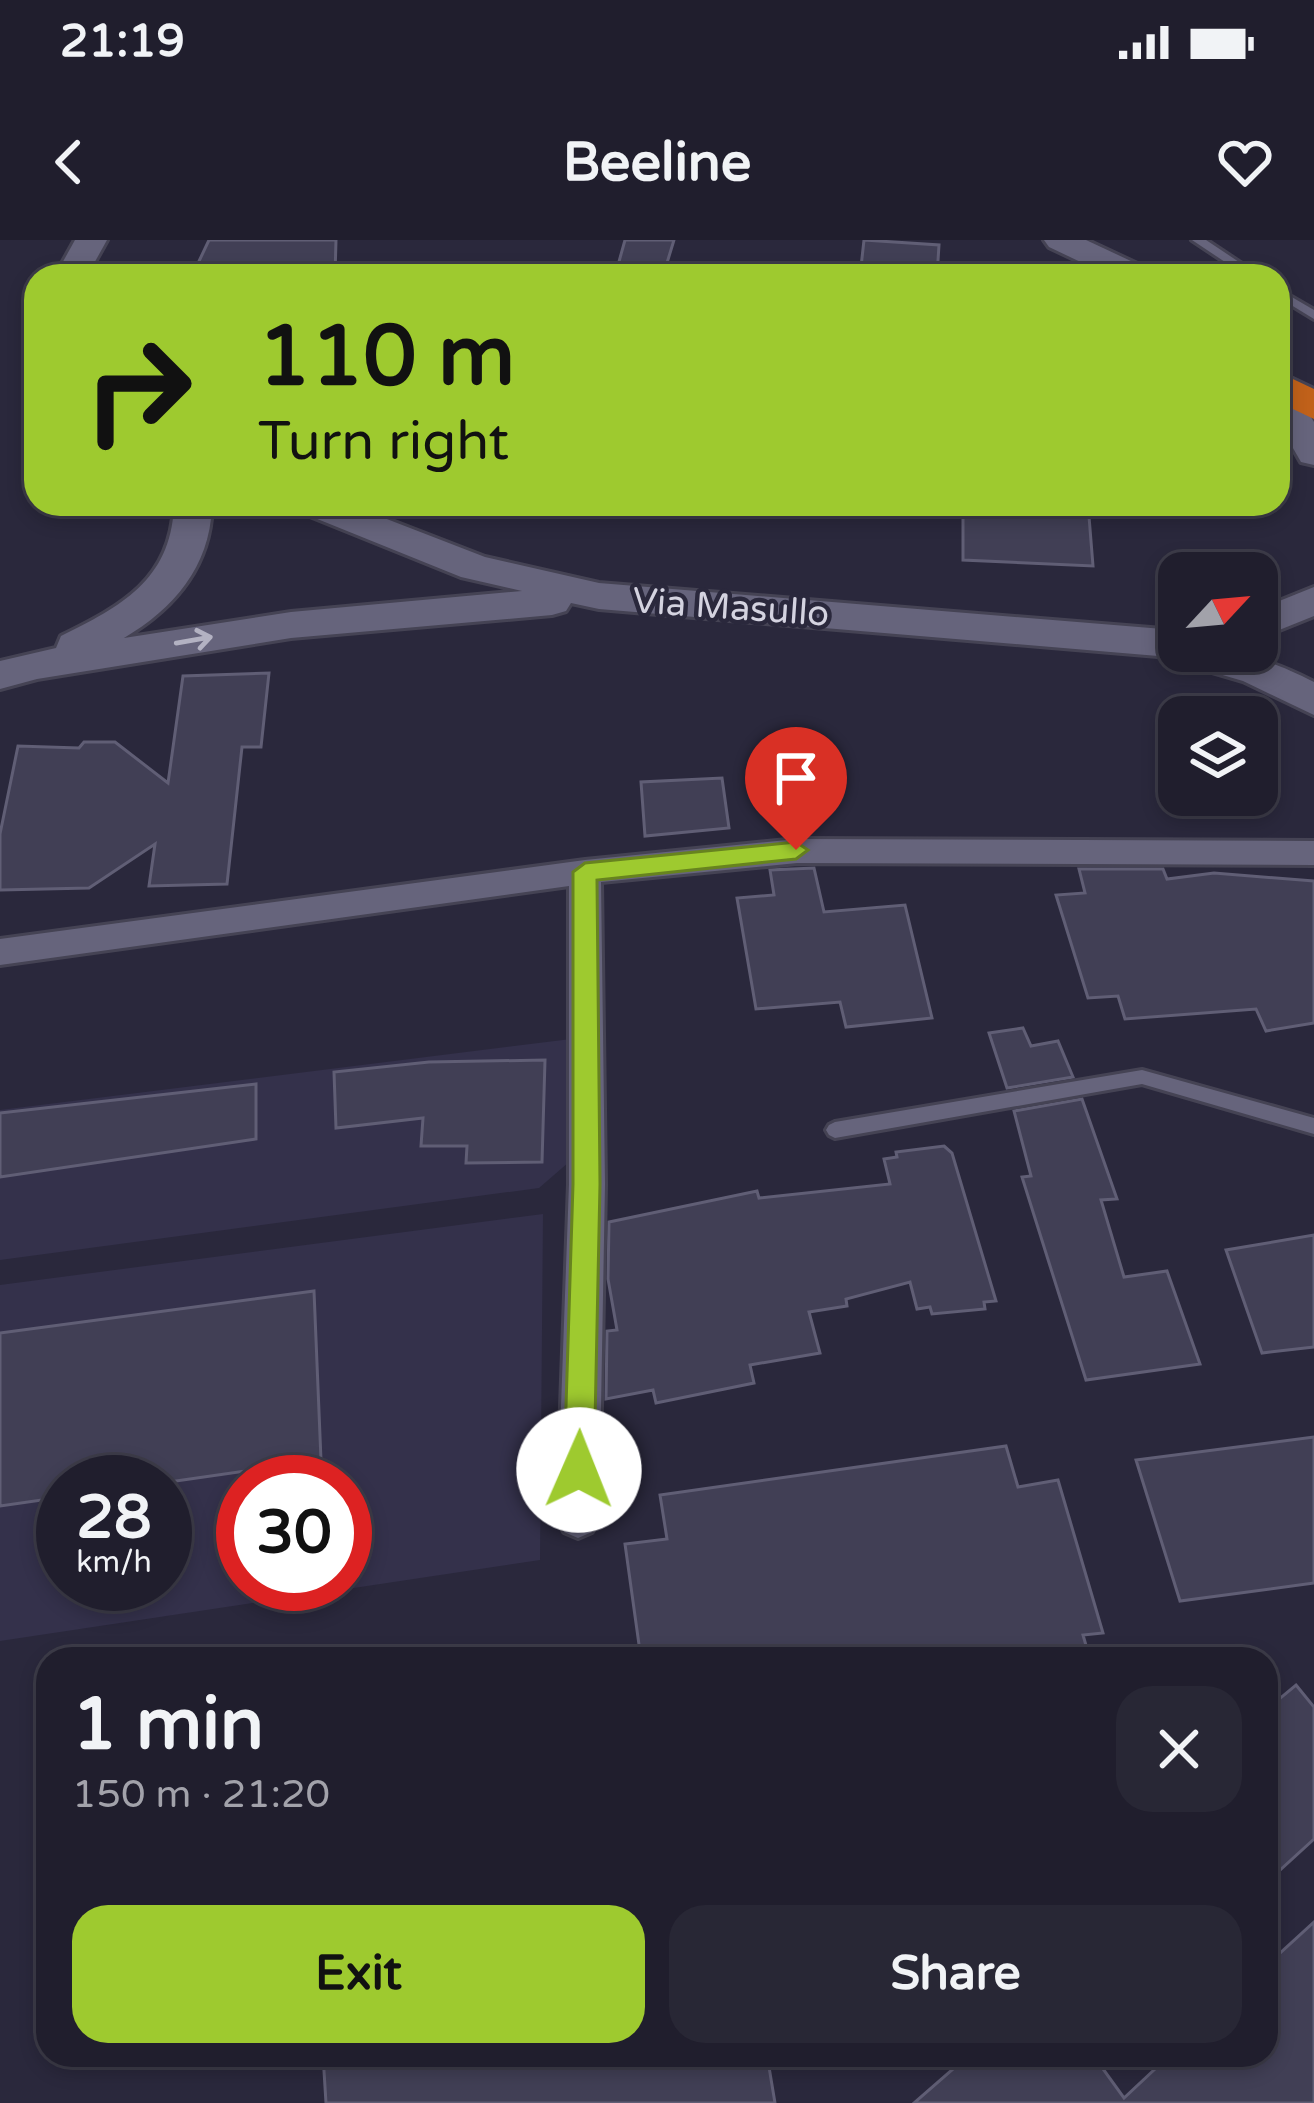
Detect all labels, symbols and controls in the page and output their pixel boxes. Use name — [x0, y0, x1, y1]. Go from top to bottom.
text: 21:19 — [60, 15, 185, 69]
icon: back — [36, 129, 102, 195]
icon: heart — [1212, 129, 1278, 195]
text: Beeline — [563, 130, 751, 195]
text: 110 m — [258, 307, 515, 408]
icon: right — [60, 312, 216, 468]
text: Turn right — [258, 409, 509, 474]
north arrow — [1158, 552, 1278, 672]
map controls — [1158, 552, 1278, 816]
street label: Via Masullo — [631, 579, 831, 636]
one-way arrow — [173, 627, 212, 650]
button: layers — [1158, 696, 1278, 816]
pin — [745, 727, 847, 850]
icon: arrive — [763, 745, 829, 811]
position arrow — [516, 1407, 642, 1533]
speed limit sign: 30 — [216, 1455, 372, 1611]
text: 28 — [76, 1482, 152, 1554]
text: km/h — [76, 1544, 152, 1581]
text: 1 min — [72, 1682, 264, 1769]
button: close — [1116, 1686, 1242, 1812]
text: 150 m · 21:20 — [72, 1771, 330, 1818]
button: Exit — [72, 1905, 645, 2043]
button: Share — [669, 1905, 1242, 2043]

